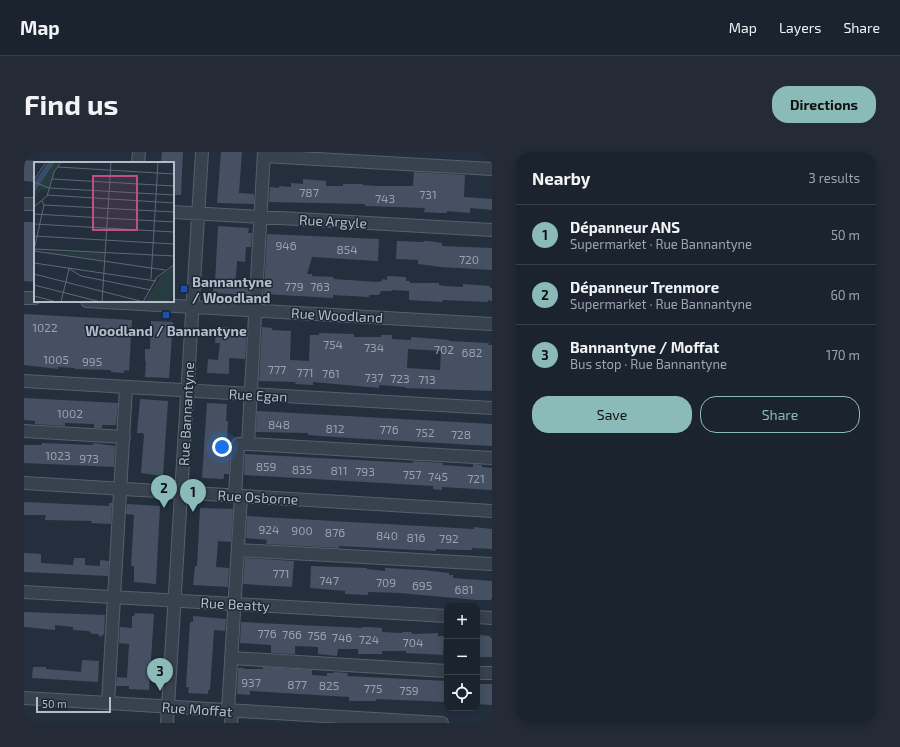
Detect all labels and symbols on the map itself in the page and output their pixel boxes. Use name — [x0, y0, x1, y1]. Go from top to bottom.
inset map — [34, 162, 174, 302]
house number: 787 — [299, 185, 319, 199]
house number: 731 — [419, 187, 437, 201]
house number: 743 — [375, 191, 395, 205]
street label: Rue Argyle — [299, 211, 367, 231]
house number: 946 — [275, 238, 297, 252]
house number: 854 — [336, 242, 358, 256]
house number: 720 — [459, 252, 479, 266]
place label: Bannantyne / Woodland — [192, 273, 272, 306]
house number: 779 — [284, 279, 304, 293]
house number: 763 — [310, 279, 330, 293]
marker: Bannantyne / Woodland — [179, 284, 189, 294]
street label: Rue Woodland — [291, 304, 383, 326]
marker: Woodland / Bannantyne — [161, 310, 171, 320]
house number: 1022 — [32, 320, 58, 334]
place label: Woodland / Bannantyne — [85, 322, 247, 339]
house number: 754 — [323, 337, 343, 351]
house number: 734 — [364, 340, 384, 354]
house number: 702 — [434, 342, 454, 356]
house number: 682 — [462, 345, 483, 359]
house number: 1005 — [43, 352, 69, 366]
house number: 995 — [82, 354, 102, 368]
street label: Rue Bannantyne — [175, 362, 197, 466]
house number: 777 — [268, 362, 286, 376]
house number: 771 — [296, 365, 314, 379]
house number: 761 — [322, 366, 340, 380]
house number: 737 — [365, 370, 383, 384]
house number: 723 — [390, 371, 410, 385]
house number: 713 — [418, 372, 436, 386]
street label: Rue Egan — [228, 385, 288, 405]
house number: 1002 — [57, 406, 83, 420]
house number: 848 — [268, 417, 290, 431]
house number: 812 — [326, 421, 345, 435]
house number: 776 — [379, 422, 399, 436]
house number: 752 — [415, 425, 435, 439]
house number: 728 — [451, 427, 471, 441]
your location — [212, 437, 232, 457]
house number: 1023 — [45, 448, 71, 462]
house number: 973 — [79, 451, 99, 465]
house number: 859 — [256, 459, 276, 473]
house number: 835 — [292, 462, 312, 476]
house number: 811 — [331, 463, 347, 477]
house number: 793 — [355, 464, 375, 478]
house number: 757 — [403, 467, 421, 481]
house number: 745 — [428, 469, 448, 483]
house number: 721 — [467, 471, 485, 485]
pin: 2 — [151, 475, 177, 508]
pin: 1 — [180, 479, 206, 512]
street label: Rue Osborne — [217, 486, 299, 508]
house number: 924 — [259, 522, 280, 536]
house number: 900 — [291, 523, 313, 537]
house number: 876 — [325, 525, 345, 539]
house number: 840 — [376, 528, 398, 542]
house number: 816 — [407, 530, 426, 544]
house number: 792 — [439, 531, 459, 545]
house number: 771 — [272, 566, 290, 580]
house number: 747 — [319, 573, 339, 587]
house number: 709 — [376, 575, 396, 589]
house number: 695 — [412, 578, 432, 592]
house number: 681 — [455, 582, 473, 596]
street label: Rue Beatty — [200, 594, 271, 614]
house number: 776 — [257, 626, 277, 640]
house number: 766 — [282, 627, 302, 641]
house number: 756 — [307, 628, 327, 642]
house number: 746 — [332, 630, 352, 644]
house number: 724 — [359, 632, 379, 646]
house number: 704 — [403, 635, 423, 649]
pin: 3 — [147, 658, 173, 691]
house number: 937 — [241, 675, 261, 689]
house number: 877 — [287, 677, 307, 691]
house number: 825 — [319, 678, 339, 692]
house number: 775 — [364, 681, 382, 695]
house number: 759 — [399, 683, 419, 697]
scale bar — [36, 695, 111, 714]
street label: Rue Moffat — [161, 698, 233, 720]

